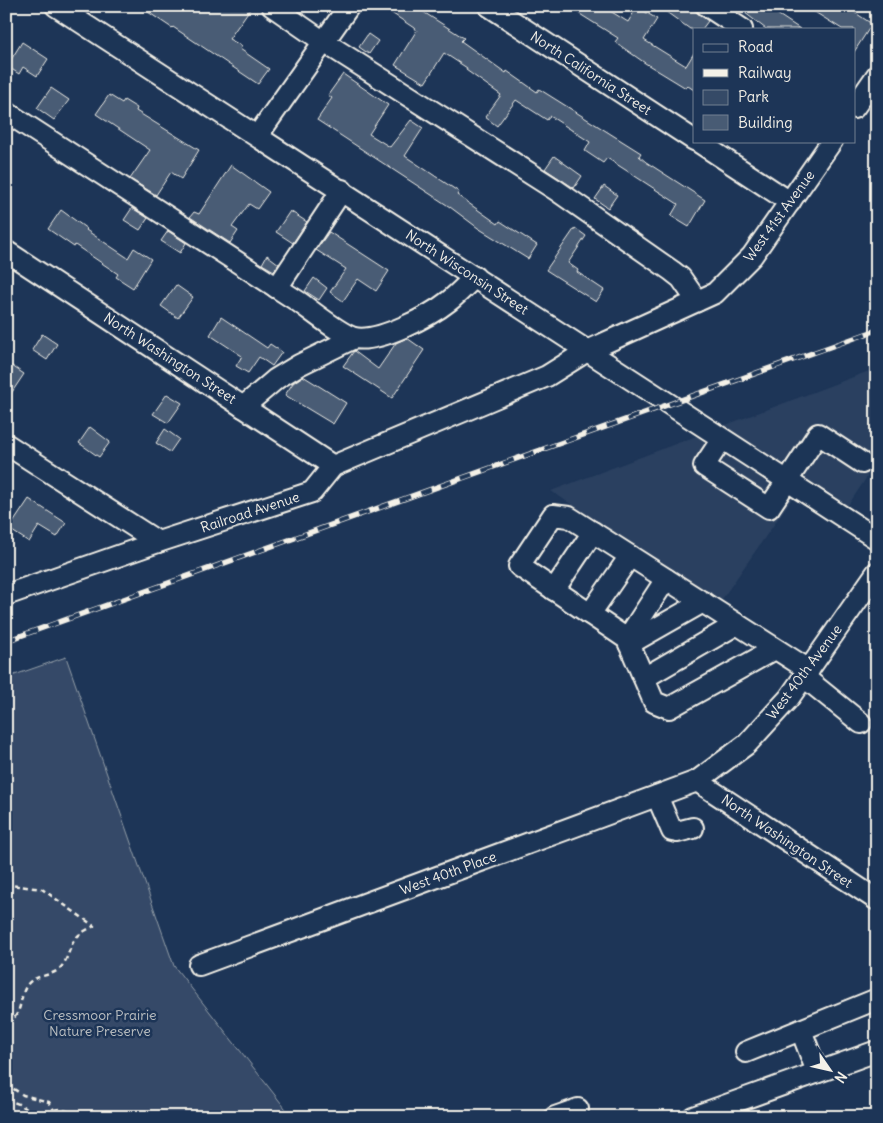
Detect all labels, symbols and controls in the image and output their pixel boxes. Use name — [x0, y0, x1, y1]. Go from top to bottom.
street label: North California Street — [527, 27, 655, 119]
legend — [693, 28, 856, 142]
text: Road — [738, 37, 773, 56]
text: Railway — [738, 63, 792, 82]
text: Park — [738, 87, 769, 106]
text: Building — [738, 113, 793, 132]
street label: West 41st Avenue — [740, 167, 818, 265]
street label: North Wisconsin Street — [402, 226, 532, 319]
street label: North Washington Street — [100, 308, 240, 408]
street label: Railroad Avenue — [198, 488, 302, 536]
street label: West 40th Avenue — [762, 621, 846, 723]
street label: North Washington Street — [718, 790, 856, 892]
street label: West 40th Place — [397, 847, 499, 899]
park label: Cressmoor Prairie Nature Preserve — [43, 1006, 157, 1040]
north arrow — [806, 1046, 856, 1096]
text: N — [831, 1068, 851, 1086]

